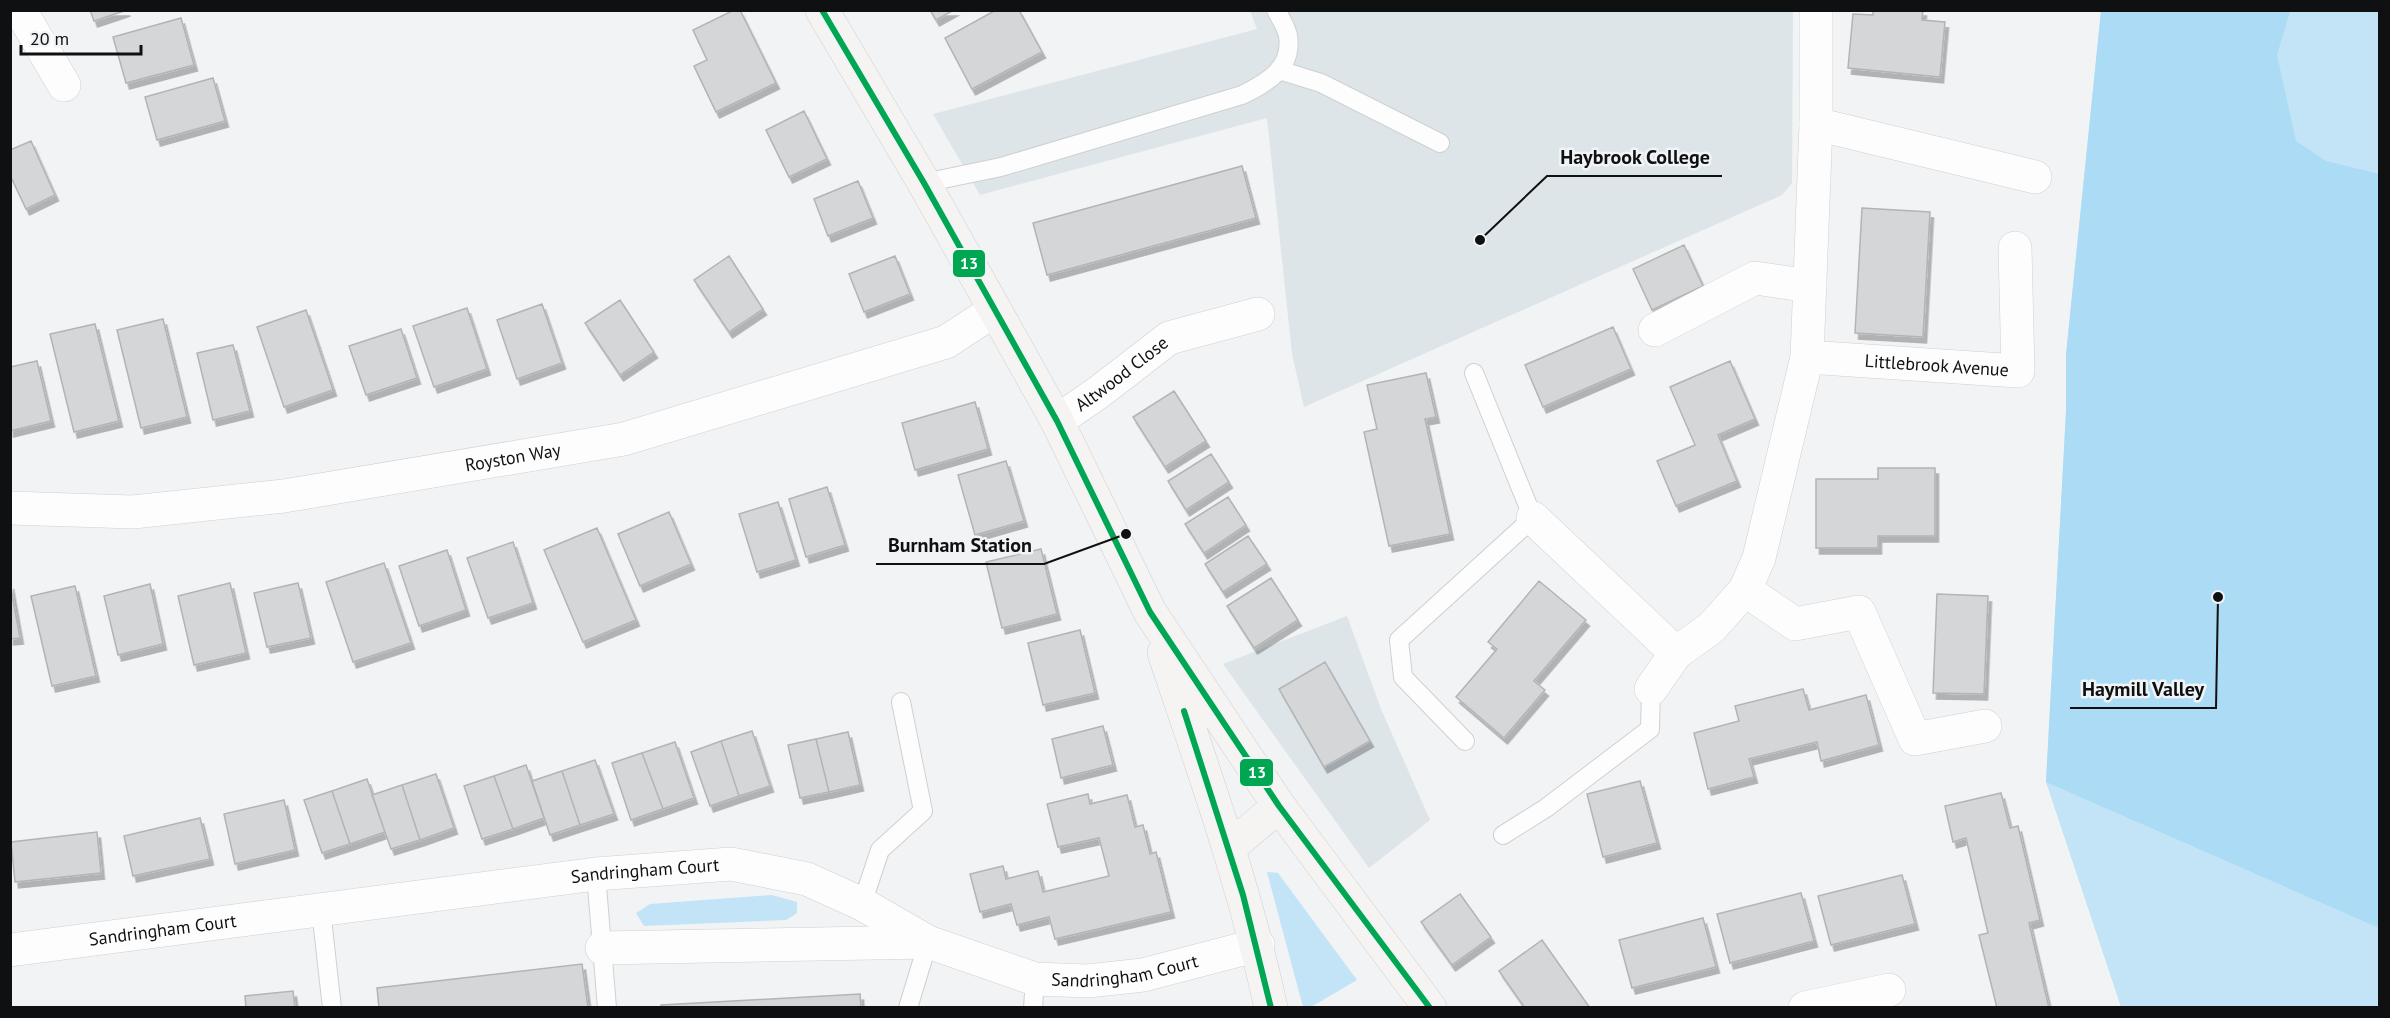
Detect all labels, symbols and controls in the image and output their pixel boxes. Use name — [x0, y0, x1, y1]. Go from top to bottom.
scale bar — [21, 18, 141, 56]
text: 20 m — [30, 27, 69, 50]
callout: Haybrook College — [1547, 138, 1722, 176]
text: Haybrook College — [1560, 144, 1710, 170]
line badge: 13 — [952, 249, 986, 278]
text: 13 — [960, 253, 978, 273]
street label: Altwood Close — [1070, 331, 1172, 416]
street label: Littlebrook Avenue — [1864, 349, 2010, 381]
street label: Royston Way — [463, 438, 563, 476]
callout: Burnham Station — [876, 526, 1044, 564]
text: Burnham Station — [888, 532, 1032, 558]
callout: Haymill Valley — [2070, 670, 2216, 708]
text: Haymill Valley — [2082, 676, 2205, 702]
line badge: 13 — [1239, 758, 1274, 787]
text: 13 — [1248, 762, 1266, 782]
street label: Sandringham Court — [569, 853, 720, 888]
street label: Sandringham Court — [88, 909, 238, 951]
street label: Sandringham Court — [1051, 949, 1200, 992]

